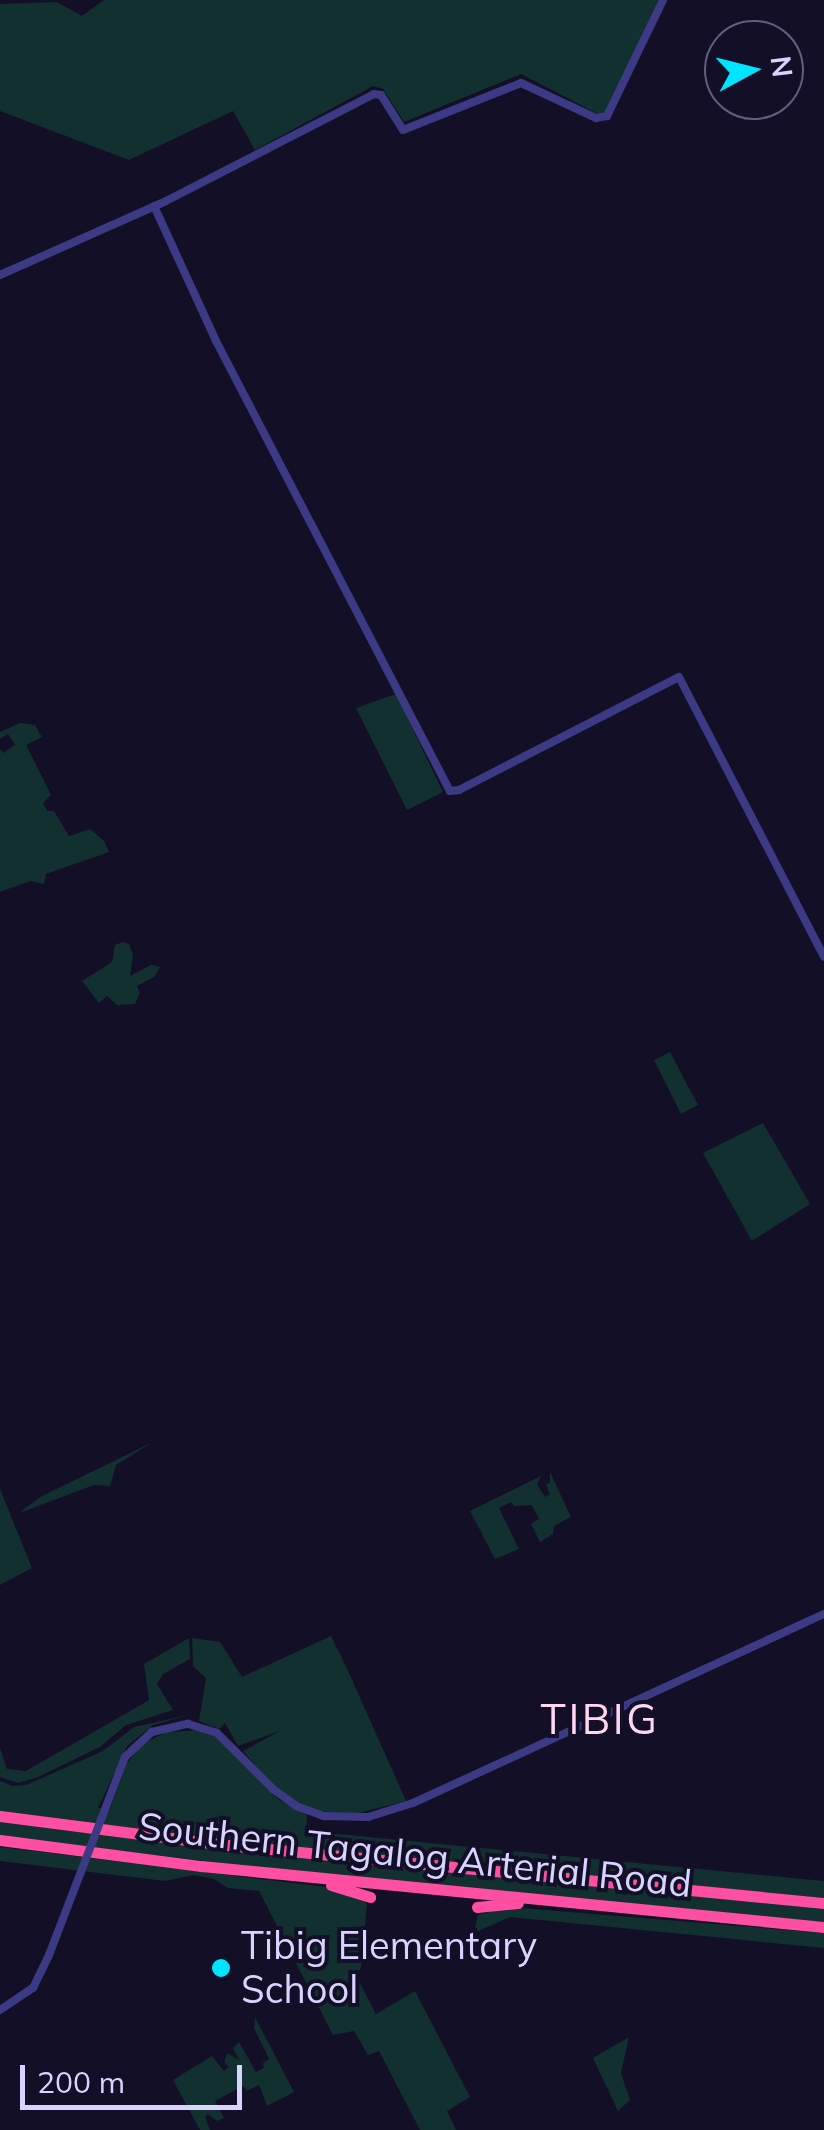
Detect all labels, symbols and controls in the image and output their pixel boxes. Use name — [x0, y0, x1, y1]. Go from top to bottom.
north arrow — [704, 20, 804, 120]
text: N — [764, 54, 801, 79]
district label: TIBIG — [541, 1694, 659, 1744]
street label: Southern Tagalog Arterial Road — [136, 1803, 694, 1907]
place label: Tibig Elementary School — [241, 1923, 537, 2012]
marker: Tibig Elementary School — [210, 1957, 232, 1979]
scale bar — [25, 2045, 248, 2107]
text: 200 m — [37, 2063, 125, 2101]

